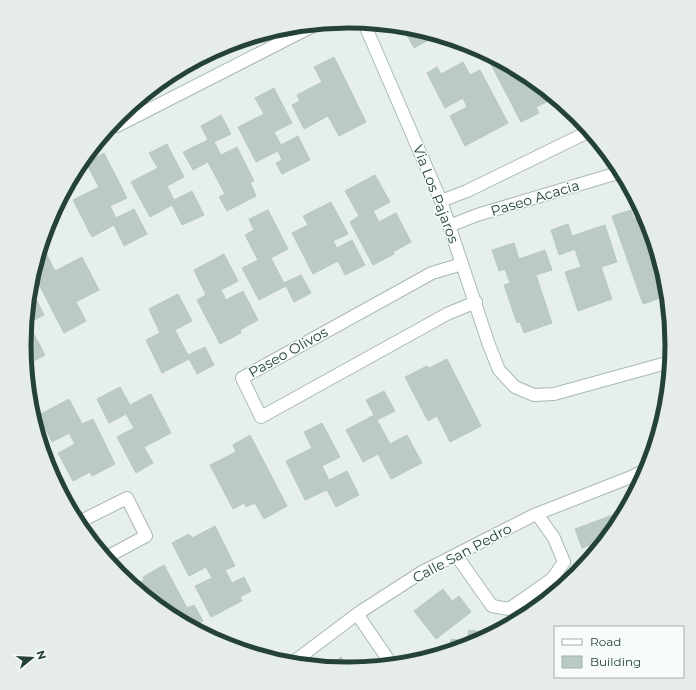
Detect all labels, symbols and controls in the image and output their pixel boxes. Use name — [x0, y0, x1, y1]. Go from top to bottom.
street label: Via Los Pajaros — [409, 142, 463, 246]
street label: Paseo Acacia — [488, 176, 582, 220]
street label: Paseo Olivos — [245, 323, 331, 381]
street label: Calle San Pedro — [409, 519, 515, 587]
legend — [554, 626, 684, 678]
text: Road — [590, 634, 621, 649]
north arrow — [12, 638, 52, 678]
text: N — [33, 649, 50, 661]
text: Building — [590, 654, 641, 669]

